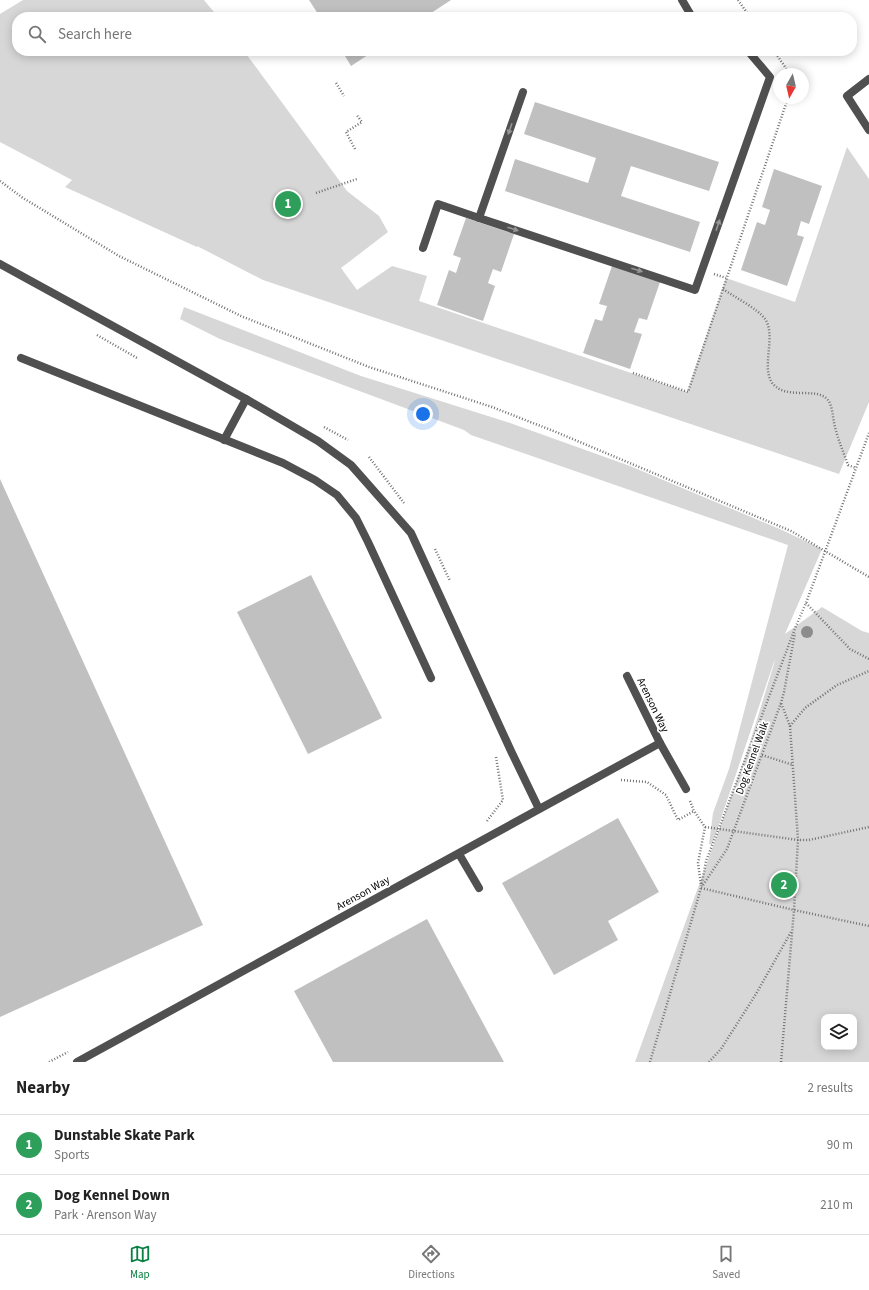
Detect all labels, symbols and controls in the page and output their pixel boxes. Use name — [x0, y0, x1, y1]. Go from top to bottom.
search box — [12, 12, 857, 56]
icon: search — [26, 23, 48, 45]
text: Search here — [58, 24, 132, 45]
north arrow — [773, 68, 809, 104]
one-way arrow — [507, 123, 513, 135]
pin: 1 — [275, 189, 301, 219]
one-way arrow — [715, 219, 721, 231]
one-way arrow — [508, 226, 520, 232]
one-way arrow — [631, 268, 643, 274]
your location — [413, 404, 433, 424]
street label: Arenson Way — [633, 675, 673, 735]
street label: Dog Kennel Walk — [732, 719, 772, 797]
pin: 2 — [771, 870, 797, 900]
street label: Arenson Way — [334, 872, 392, 914]
map controls — [821, 1014, 857, 1050]
button: layers — [821, 1014, 857, 1050]
text: Nearby — [16, 1076, 70, 1100]
text: 2 results — [808, 1079, 853, 1097]
text: Dunstable Skate Park — [54, 1125, 195, 1146]
text: 1 — [26, 1136, 32, 1154]
text: 90 m — [827, 1136, 853, 1154]
text: Sports — [54, 1146, 89, 1164]
text: Dog Kennel Down — [54, 1185, 170, 1206]
text: 2 — [26, 1196, 32, 1214]
text: 210 m — [820, 1196, 853, 1214]
text: Park · Arenson Way — [54, 1206, 157, 1224]
tab: Map — [129, 1243, 151, 1282]
tab: Directions — [408, 1243, 455, 1282]
tab: Saved — [712, 1243, 740, 1282]

